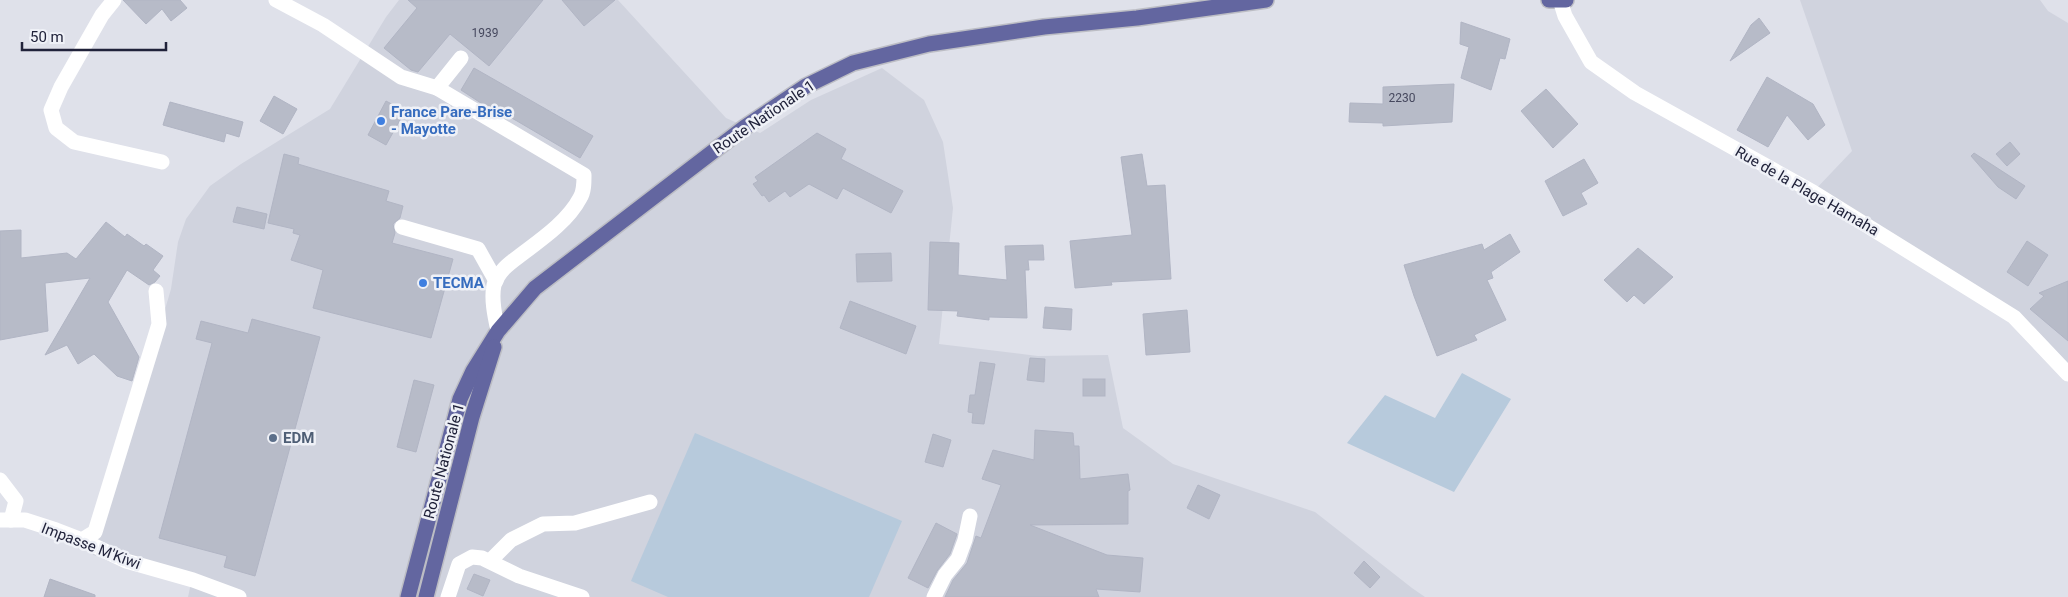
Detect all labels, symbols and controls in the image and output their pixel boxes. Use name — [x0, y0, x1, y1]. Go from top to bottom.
scale bar — [22, 20, 166, 52]
house number: 1939 — [472, 26, 498, 40]
text: 50 m — [30, 28, 64, 46]
street label: Route Nationale 1 — [710, 76, 818, 158]
house number: 2230 — [1389, 91, 1416, 105]
place label: France Pare-Brise - Mayotte — [391, 103, 512, 138]
marker: France Pare-Brise - Mayotte — [375, 115, 387, 127]
street label: Rue de la Plage Hamaha — [1732, 143, 1882, 239]
place label: TECMA — [433, 274, 485, 292]
marker: TECMA — [417, 277, 429, 289]
street label: Route Nationale 1 — [420, 401, 468, 521]
place label: EDM — [283, 429, 314, 447]
marker: EDM — [267, 432, 279, 444]
street label: Impasse M'Kiwi — [39, 519, 143, 573]

